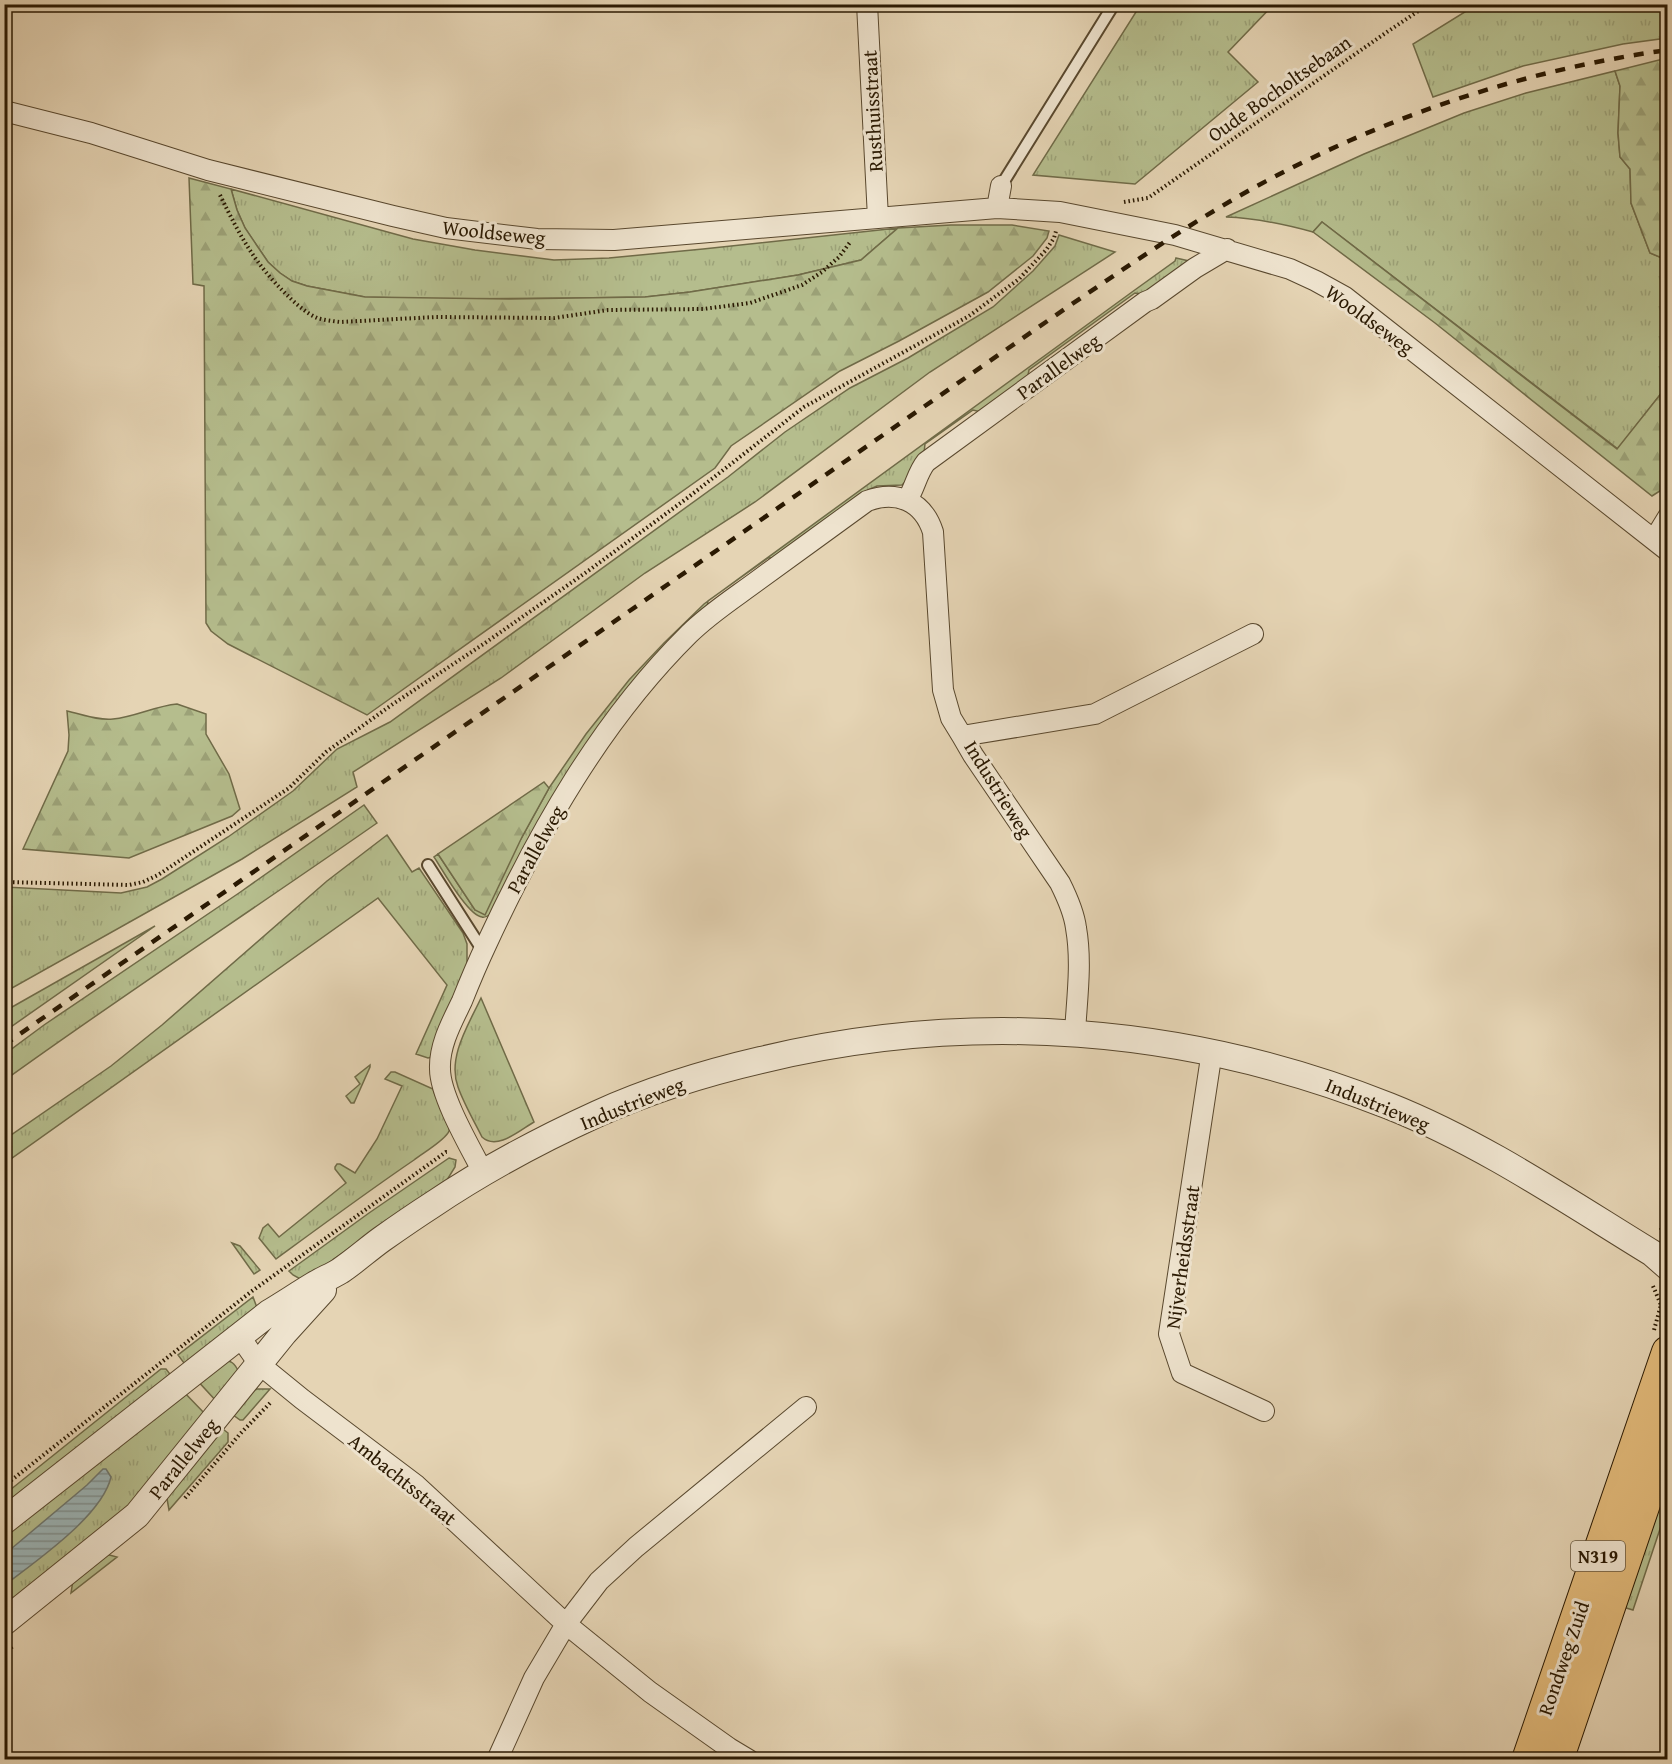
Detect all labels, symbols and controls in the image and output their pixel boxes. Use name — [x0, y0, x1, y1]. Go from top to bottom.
street label: Oude Bocholtsebaan — [1201, 28, 1357, 148]
street label: Rusthuisstraat — [854, 49, 890, 173]
street label: Wooldseweg — [441, 212, 547, 252]
street label: Wooldseweg — [1320, 277, 1420, 361]
street label: Parallelweg — [1010, 326, 1106, 406]
street label: Industrieweg — [957, 735, 1041, 843]
street label: Parallelweg — [499, 799, 571, 898]
street label: Industrieweg — [575, 1069, 689, 1137]
street label: Industrieweg — [1321, 1070, 1435, 1138]
street label: Nijverheidsstraat — [1158, 1183, 1206, 1331]
street label: Parallelweg — [141, 1411, 225, 1505]
street label: Ambachtsstraat — [343, 1426, 463, 1532]
road number: N319 — [1571, 1541, 1625, 1571]
street label: Rondweg Zuid — [1530, 1597, 1596, 1719]

